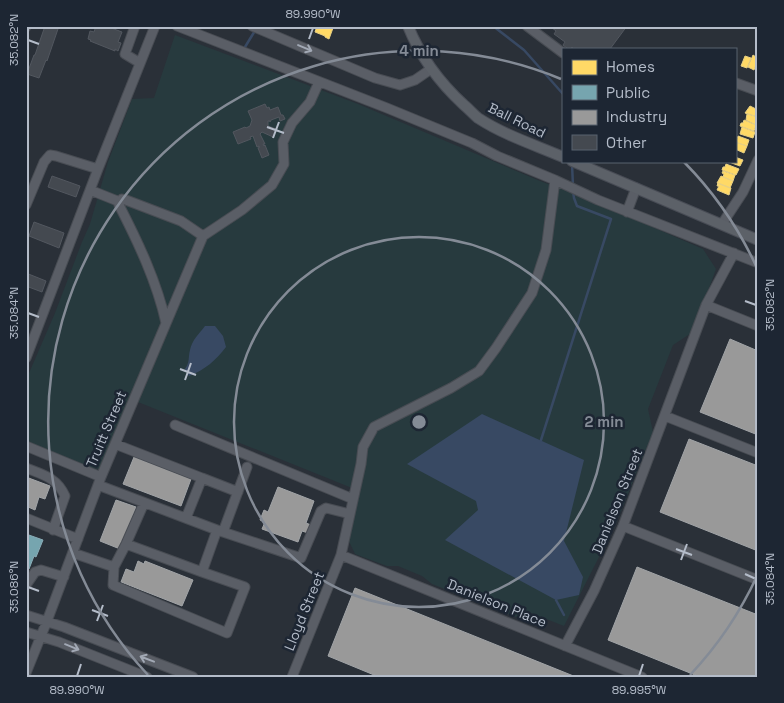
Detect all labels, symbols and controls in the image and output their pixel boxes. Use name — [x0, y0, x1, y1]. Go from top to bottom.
text: 89.990°W — [285, 6, 341, 22]
text: 35.082°N — [6, 14, 22, 66]
text: 4 min — [399, 41, 439, 60]
one-way arrow — [297, 44, 312, 54]
legend — [562, 48, 736, 162]
text: Homes — [606, 57, 655, 76]
text: Public — [606, 83, 650, 102]
street label: Ball Road — [485, 98, 549, 142]
text: Industry — [606, 107, 667, 126]
text: Other — [606, 133, 647, 152]
text: 35.082°N — [762, 279, 778, 331]
text: 35.084°N — [6, 287, 22, 339]
street label: Truitt Street — [82, 388, 130, 470]
text: 2 min — [585, 412, 623, 431]
centre of rings — [410, 413, 428, 431]
street label: Danielson Street — [588, 446, 646, 556]
text: 35.084°N — [762, 553, 778, 605]
text: 35.086°N — [6, 561, 22, 613]
street label: Lloyd Street — [280, 569, 328, 653]
street label: Danielson Place — [445, 575, 549, 631]
one-way arrow — [64, 643, 80, 652]
one-way arrow — [140, 654, 156, 663]
text: 89.990°W — [49, 682, 105, 698]
text: 89.995°W — [612, 682, 667, 698]

